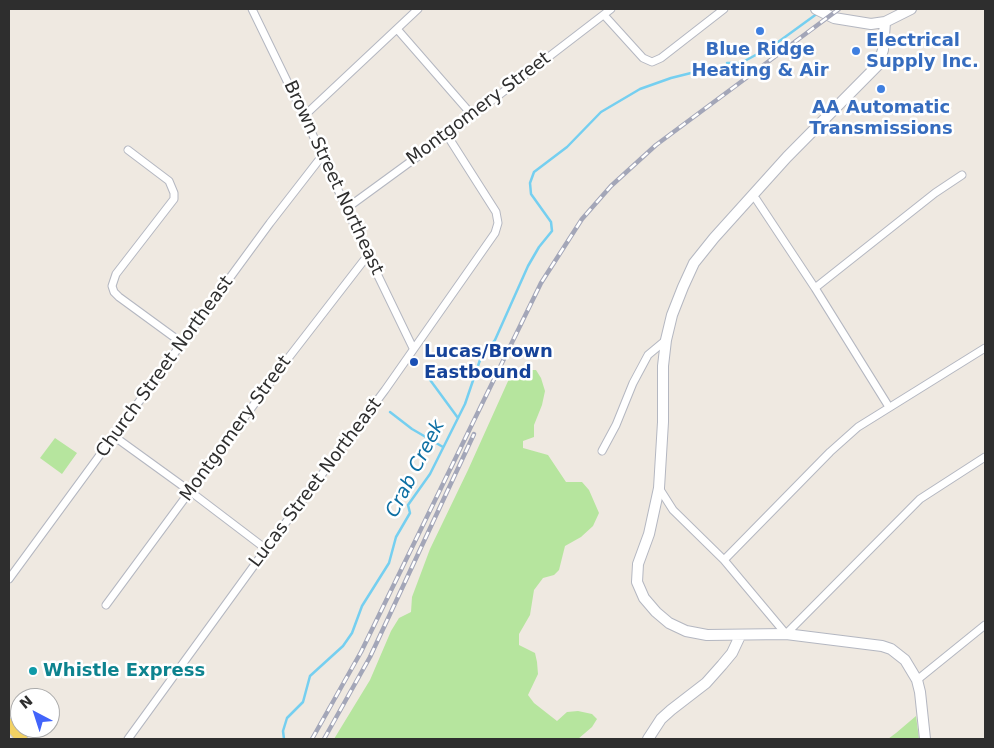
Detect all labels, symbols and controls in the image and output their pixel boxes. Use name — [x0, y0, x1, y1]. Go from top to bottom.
marker: Blue Ridge Heating & Air — [754, 25, 766, 37]
place label: Electrical Supply Inc. — [866, 30, 979, 72]
place label: Blue Ridge Heating & Air — [691, 39, 829, 82]
marker: Electrical Supply Inc. — [850, 45, 862, 57]
street label: Montgomery Street — [403, 48, 555, 170]
street label: Brown Street Northeast — [279, 78, 387, 278]
marker: AA Automatic Transmissions — [875, 83, 887, 95]
place label: AA Automatic Transmissions — [809, 97, 953, 140]
street label: Church Street Northeast — [92, 272, 238, 462]
place label: Lucas/Brown Eastbound — [424, 341, 553, 384]
street label: Montgomery Street — [176, 352, 296, 506]
marker: Lucas/Brown Eastbound — [408, 356, 420, 368]
street label: Lucas Street Northeast — [245, 394, 387, 572]
water label: Crab Creek — [382, 416, 450, 522]
place label: Whistle Express — [43, 660, 205, 682]
marker: Whistle Express — [27, 665, 39, 677]
north arrow — [10, 688, 60, 738]
text: N — [16, 692, 36, 712]

